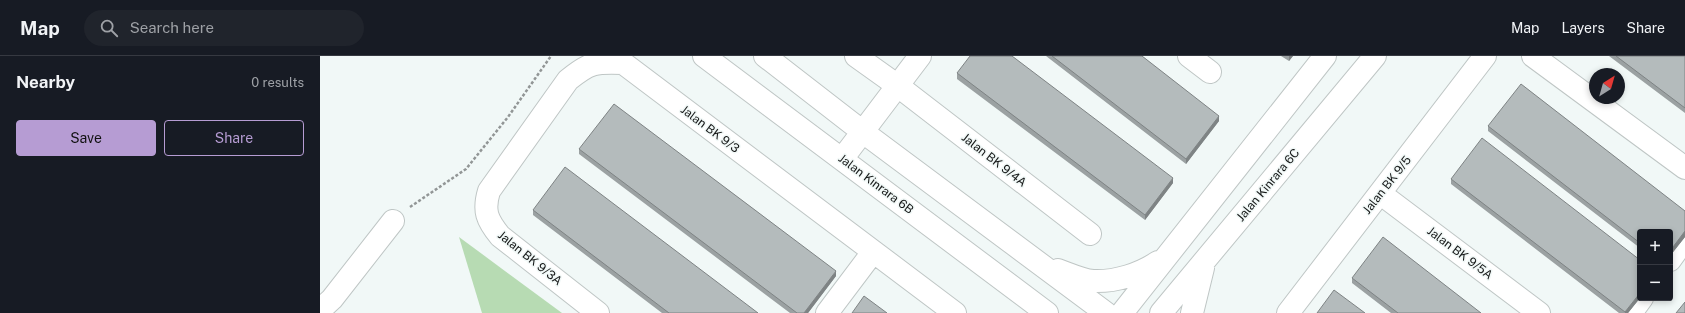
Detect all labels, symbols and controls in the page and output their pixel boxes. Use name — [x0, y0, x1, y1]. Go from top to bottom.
search box — [84, 10, 364, 46]
text: Map — [20, 17, 60, 39]
icon: search — [98, 17, 120, 39]
text: Search here — [130, 19, 214, 36]
text: Map — [1511, 20, 1539, 36]
text: Layers — [1561, 20, 1605, 36]
text: Share — [1627, 20, 1665, 36]
north arrow — [1589, 68, 1625, 104]
text: Nearby — [16, 72, 75, 92]
text: 0 results — [251, 75, 304, 90]
street label: Jalan BK 9/3 — [678, 102, 742, 156]
button: Save — [16, 120, 156, 156]
button: Share — [164, 120, 304, 156]
street label: Jalan BK 9/4A — [959, 130, 1030, 190]
street label: Jalan Kinrara 6C — [1234, 146, 1302, 224]
street label: Jalan Kinrara 6B — [836, 151, 916, 217]
street label: Jalan BK 9/5 — [1360, 153, 1414, 217]
street label: Jalan BK 9/5A — [1424, 224, 1496, 282]
street label: Jalan BK 9/3A — [495, 228, 565, 288]
map controls — [1637, 229, 1673, 301]
button: + — [1637, 229, 1673, 265]
button: − — [1637, 265, 1673, 301]

